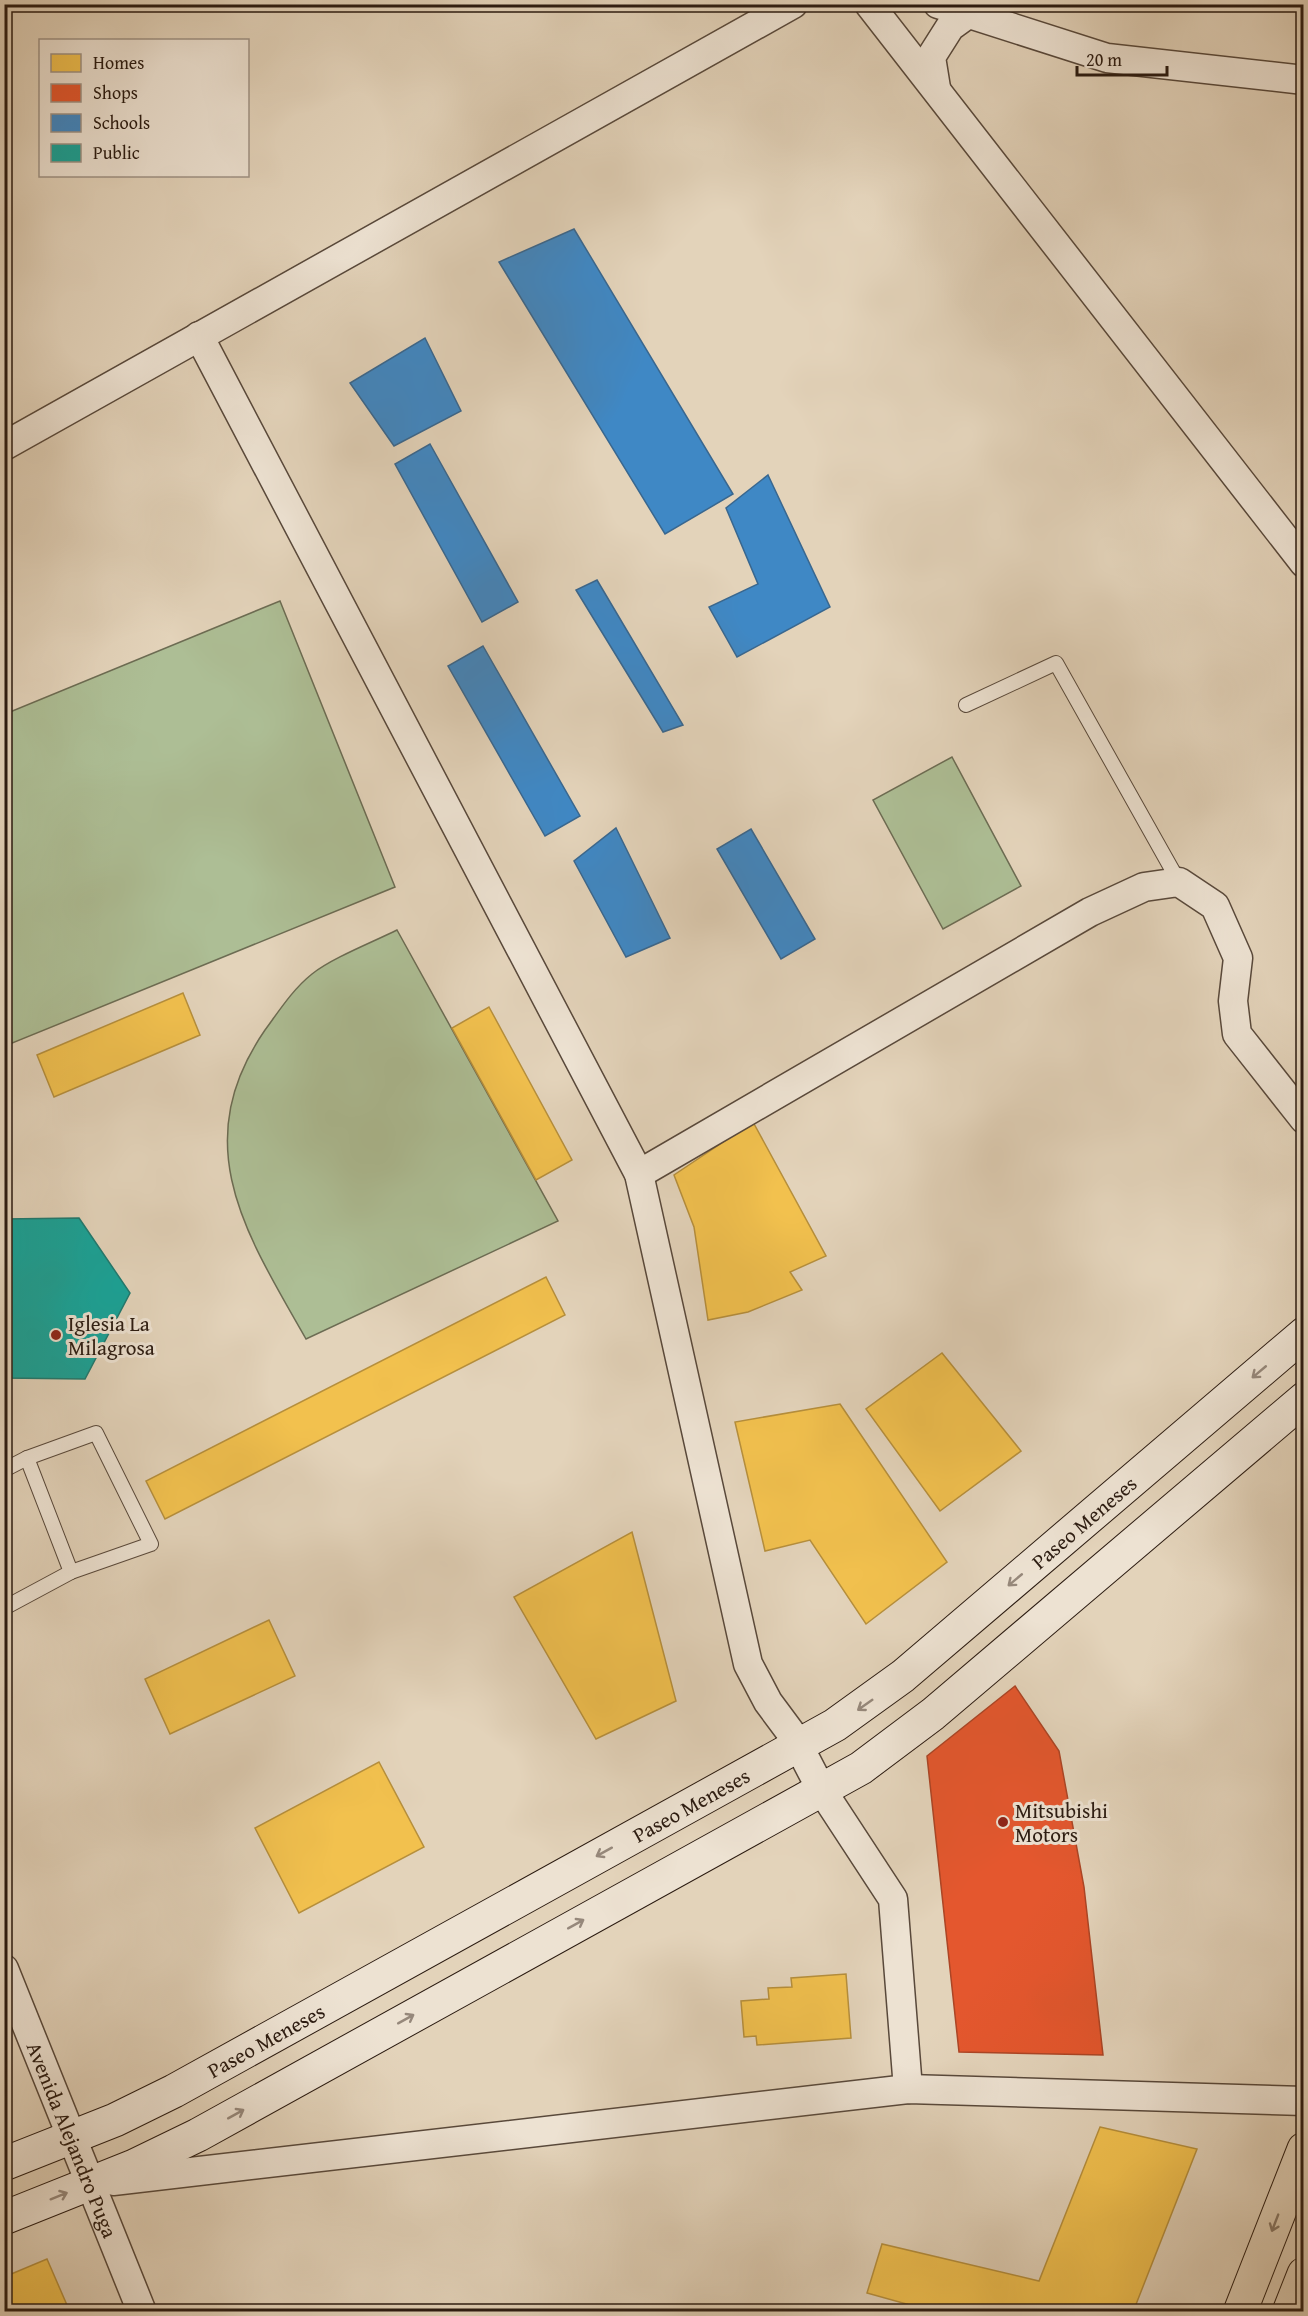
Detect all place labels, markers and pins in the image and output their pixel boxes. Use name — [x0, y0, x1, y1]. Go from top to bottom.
place label: Iglesia La Milagrosa — [68, 1308, 155, 1363]
marker: Iglesia La Milagrosa — [49, 1328, 63, 1342]
place label: Mitsubishi Motors — [1015, 1795, 1108, 1850]
marker: Mitsubishi Motors — [996, 1815, 1010, 1829]

